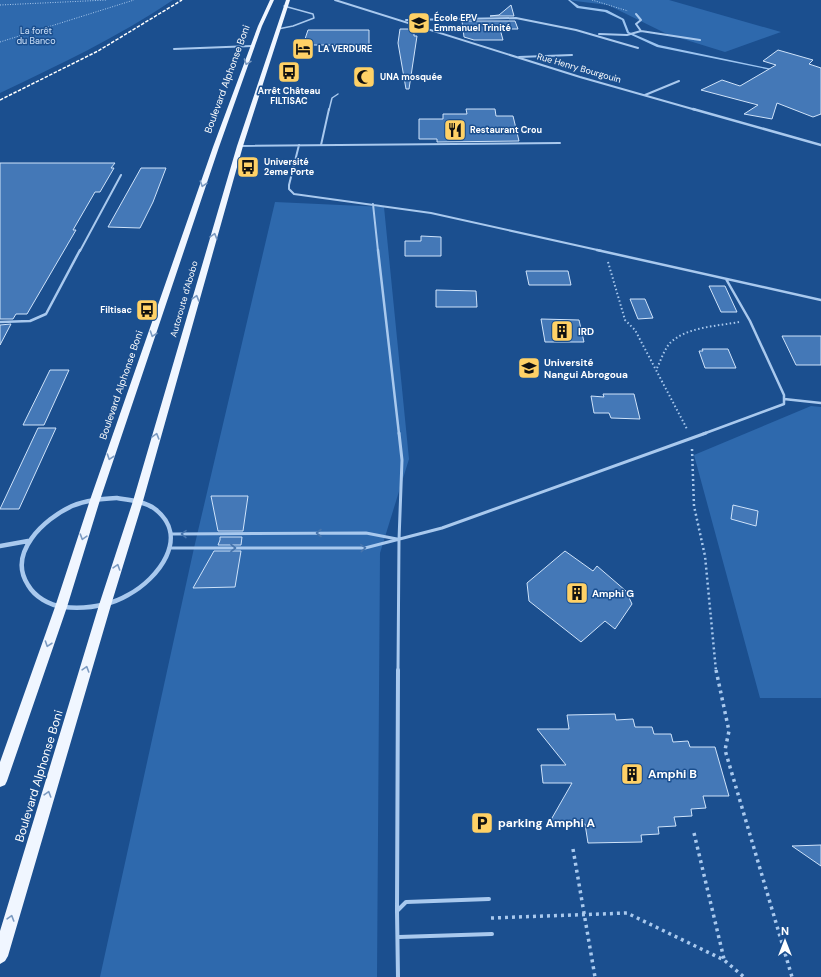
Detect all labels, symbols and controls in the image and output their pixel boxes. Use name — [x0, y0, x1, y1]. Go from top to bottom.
school or university icon: École EPV Emmanuel Trinité — [406, 10, 432, 36]
place label: École EPV Emmanuel Trinité — [434, 11, 511, 34]
street label: Boulevard Alphonse Boni — [201, 23, 253, 135]
park label: La forêt du Banco — [16, 25, 56, 47]
hotel icon: LA VERDURE — [290, 36, 316, 62]
place label: LA VERDURE — [318, 43, 372, 55]
street label: Rue Henry Bourgouin — [536, 50, 622, 86]
one-way arrow — [243, 58, 252, 65]
bus stop icon: Arrêt Château FILTISAC — [276, 59, 302, 85]
mosque icon: UNA mosquée — [351, 64, 377, 90]
place label: UNA mosquée — [380, 71, 443, 83]
place label: Arrêt Château FILTISAC — [258, 85, 320, 107]
restaurant icon: Restaurant Crou — [442, 117, 468, 143]
place label: Restaurant Crou — [470, 124, 542, 136]
bus stop icon: Université 2eme Porte — [235, 154, 261, 180]
place label: Université 2eme Porte — [264, 156, 315, 178]
one-way arrow — [199, 180, 208, 187]
one-way arrow — [209, 233, 218, 240]
street label: Autoroute d'Abobo — [167, 259, 201, 339]
one-way arrow — [191, 295, 200, 302]
bus stop icon: Filtisac — [134, 297, 160, 323]
place label: Filtisac — [100, 304, 133, 316]
building icon: IRD — [549, 318, 575, 344]
place label: IRD — [578, 325, 594, 338]
street label: Boulevard Alphonse Boni — [96, 329, 146, 441]
one-way arrow — [149, 330, 157, 337]
school or university icon: Université Nangui Abrogoua — [516, 355, 542, 381]
place label: Université Nangui Abrogoua — [544, 356, 628, 381]
one-way arrow — [151, 433, 160, 440]
one-way arrow — [106, 453, 114, 460]
one-way arrow — [316, 529, 322, 537]
one-way arrow — [181, 530, 187, 538]
one-way arrow — [79, 533, 88, 540]
one-way arrow — [360, 543, 366, 552]
one-way arrow — [230, 544, 236, 552]
one-way arrow — [112, 564, 121, 571]
building icon: Amphi G — [564, 580, 590, 606]
place label: Amphi G — [592, 587, 634, 600]
one-way arrow — [45, 640, 53, 647]
one-way arrow — [81, 666, 90, 673]
street label: Boulevard Alphonse Boni — [11, 708, 67, 844]
building icon: Amphi B — [619, 761, 645, 787]
place label: Amphi B — [648, 766, 697, 782]
one-way arrow — [43, 791, 52, 798]
parking icon: parking Amphi A — [469, 810, 495, 836]
place label: parking Amphi A — [498, 815, 596, 831]
one-way arrow — [6, 915, 15, 922]
north arrow — [765, 921, 805, 961]
text: N — [781, 924, 789, 938]

